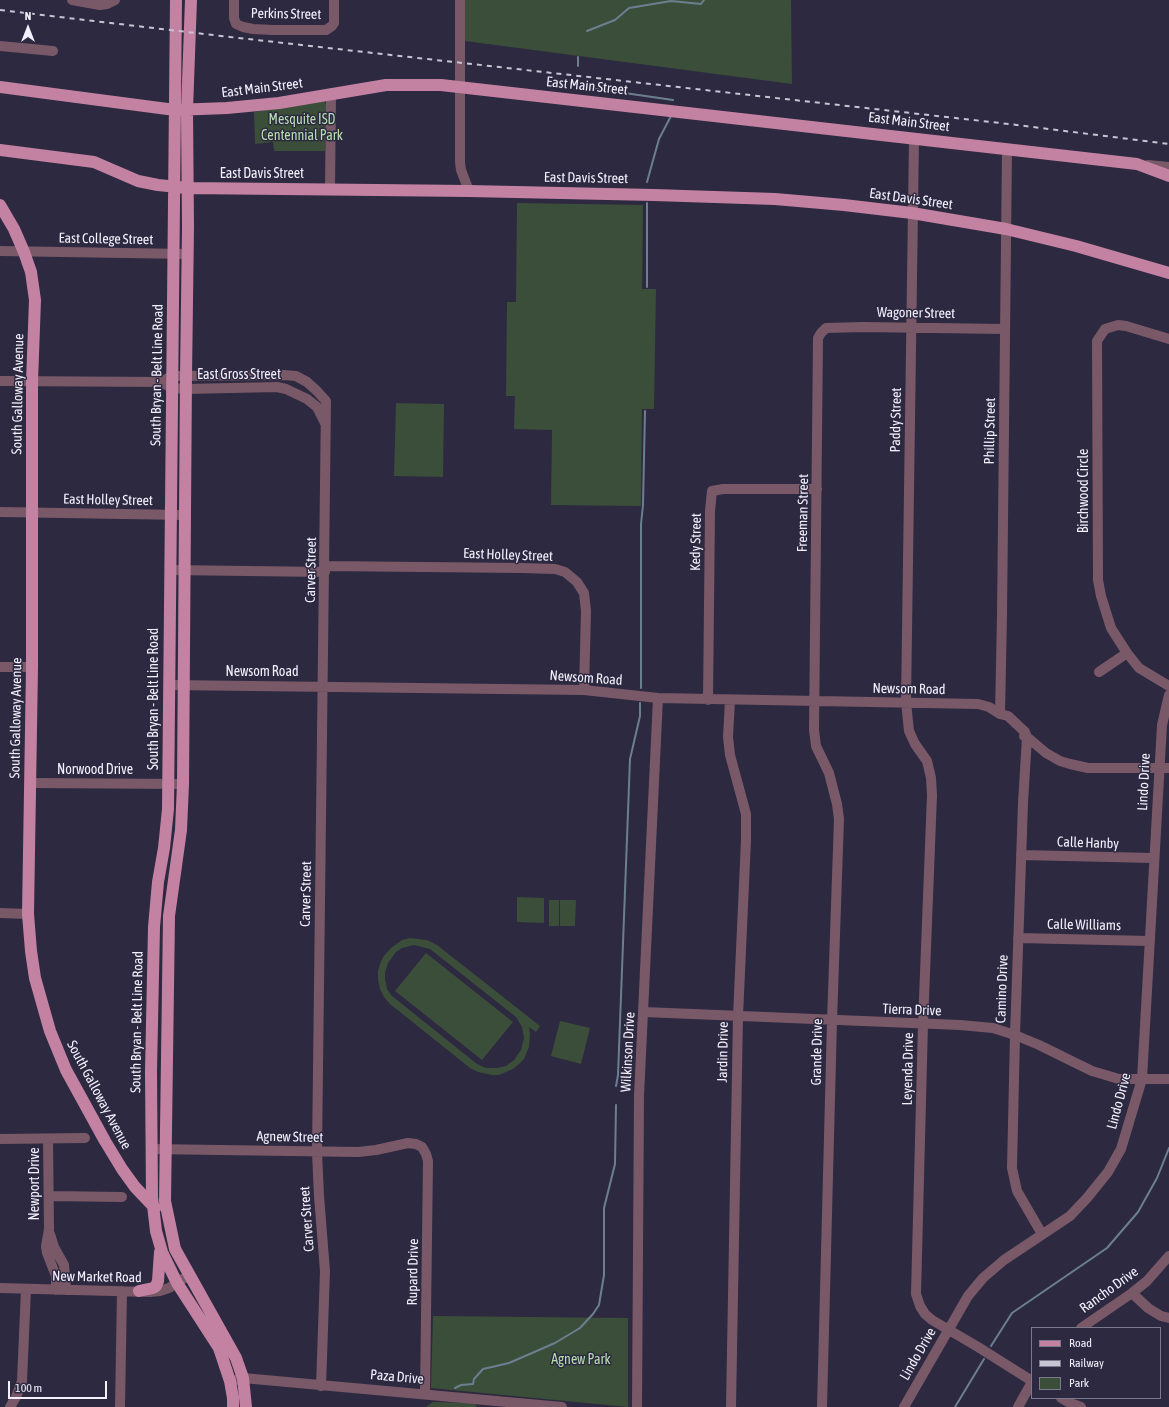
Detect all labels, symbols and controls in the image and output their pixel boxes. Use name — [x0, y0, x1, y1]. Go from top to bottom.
street label: Perkins Street — [251, 5, 321, 23]
north arrow — [8, 8, 48, 48]
text: N — [25, 10, 31, 22]
street label: East Main Street — [545, 73, 629, 99]
street label: East Main Street — [220, 75, 304, 101]
street label: East Main Street — [867, 109, 951, 135]
park label: Mesquite ISD Centennial Park — [261, 112, 343, 144]
street label: East Davis Street — [220, 166, 304, 182]
street label: East Davis Street — [544, 169, 628, 187]
street label: East Davis Street — [868, 185, 954, 213]
street label: East College Street — [59, 230, 153, 248]
street label: South Bryan - Belt Line Road — [147, 304, 167, 446]
street label: Wagoner Street — [877, 304, 955, 322]
street label: South Galloway Avenue — [9, 333, 27, 455]
street label: East Gross Street — [197, 367, 281, 383]
street label: Paddy Street — [887, 387, 905, 453]
street label: Phillip Street — [981, 397, 999, 465]
street label: Birchwood Circle — [1076, 449, 1092, 533]
street label: Freeman Street — [794, 474, 812, 552]
street label: East Holley Street — [63, 491, 153, 509]
street label: Kedy Street — [687, 513, 705, 571]
street label: Carver Street — [302, 537, 320, 603]
street label: East Holley Street — [463, 545, 553, 565]
street label: South Bryan - Belt Line Road — [146, 628, 162, 770]
street label: South Galloway Avenue — [7, 657, 25, 779]
street label: Newsom Road — [225, 664, 299, 680]
street label: Newsom Road — [549, 667, 623, 689]
street label: Newsom Road — [872, 680, 946, 698]
street label: Lindo Drive — [1134, 753, 1154, 811]
street label: Norwood Drive — [57, 762, 133, 778]
street label: Calle Hanby — [1057, 834, 1119, 852]
street label: Carver Street — [297, 861, 315, 927]
street label: Calle Williams — [1047, 916, 1121, 934]
street label: South Bryan - Belt Line Road — [127, 951, 147, 1093]
street label: Camino Drive — [992, 954, 1012, 1024]
street label: Tierra Drive — [882, 1001, 942, 1019]
street label: Wilkinson Drive — [618, 1011, 638, 1093]
street label: Grande Drive — [808, 1019, 826, 1085]
street label: Jardin Drive — [714, 1021, 732, 1083]
street label: Leyenda Drive — [899, 1033, 917, 1105]
street label: South Galloway Avenue — [63, 1038, 135, 1152]
street label: Lindo Drive — [1103, 1071, 1135, 1131]
street label: Agnew Street — [256, 1128, 324, 1146]
street label: Newport Drive — [27, 1147, 43, 1221]
street label: Carver Street — [296, 1186, 318, 1252]
street label: Rupard Drive — [404, 1238, 422, 1306]
street label: Rancho Drive — [1077, 1263, 1141, 1317]
street label: New Market Road — [52, 1268, 142, 1286]
street label: Lindo Drive — [896, 1325, 940, 1383]
legend — [1031, 1327, 1161, 1399]
text: Road — [1069, 1336, 1092, 1350]
park label: Agnew Park — [551, 1352, 611, 1368]
text: Railway — [1069, 1356, 1104, 1370]
street label: Paza Drive — [370, 1366, 424, 1388]
scale bar — [10, 1373, 109, 1399]
text: Park — [1069, 1376, 1089, 1390]
text: 100 m — [15, 1381, 42, 1395]

